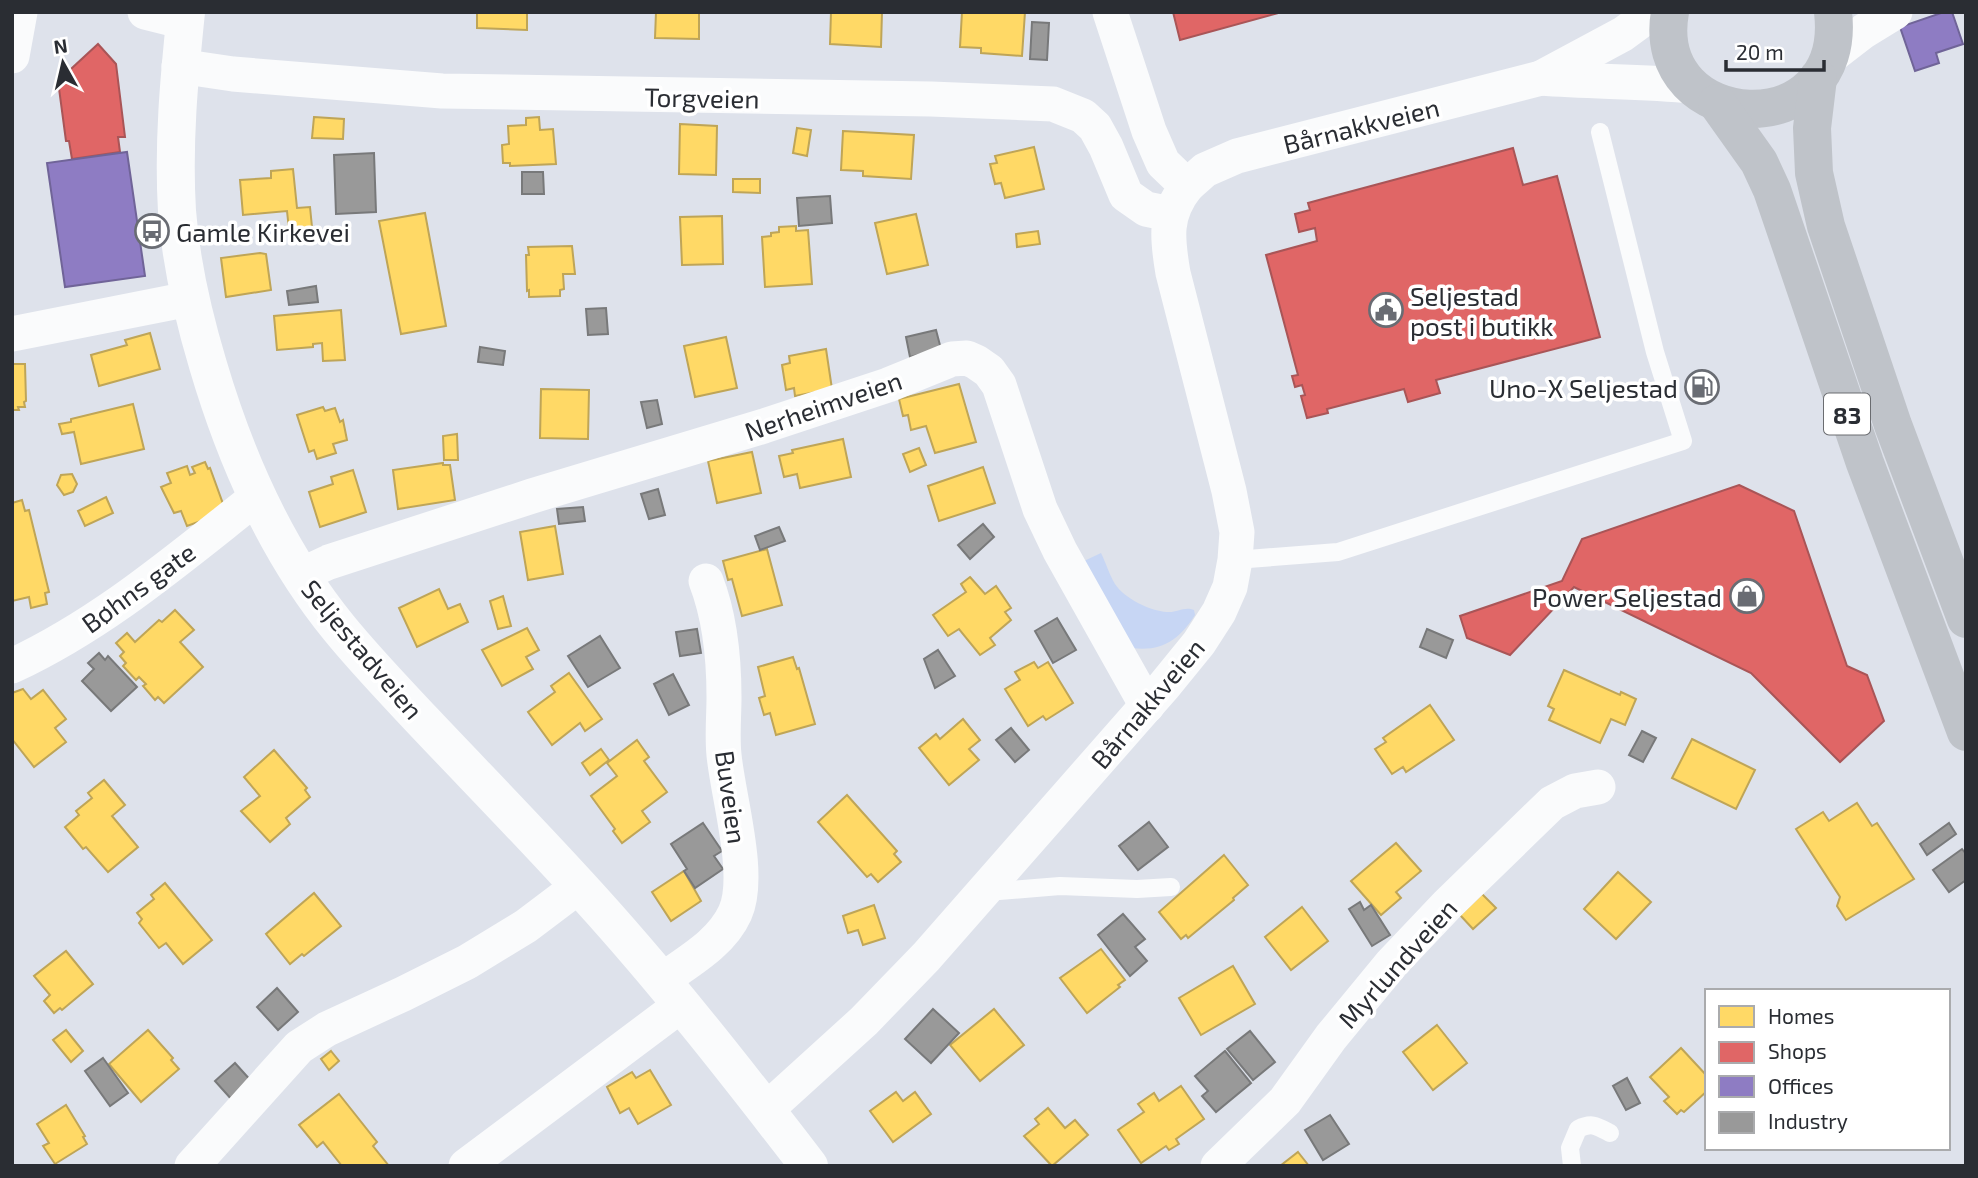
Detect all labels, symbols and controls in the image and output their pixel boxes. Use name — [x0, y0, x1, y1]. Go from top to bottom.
north arrow — [28, 28, 98, 98]
scale bar — [1726, 28, 1824, 72]
text: N — [52, 33, 69, 58]
text: 20 m — [1736, 39, 1784, 64]
street label: Torgveien — [644, 80, 760, 114]
street label: Bårnakkveien — [1280, 91, 1442, 159]
bus stop icon: Gamle Kirkevei — [133, 212, 171, 250]
place label: Gamle Kirkevei — [176, 216, 350, 247]
place label: Seljestad post i butikk — [1410, 280, 1553, 341]
public building icon: Seljestad post i butikk — [1367, 291, 1405, 329]
street label: Nerheimveien — [740, 364, 906, 446]
fuel station icon: Uno-X Seljestad — [1683, 368, 1721, 406]
place label: Uno-X Seljestad — [1489, 372, 1678, 403]
road number: 83 — [1824, 394, 1870, 435]
street label: Bøhns gate — [75, 535, 201, 639]
street label: Seljestadveien — [296, 573, 430, 725]
shop icon: Power Seljestad — [1728, 577, 1766, 615]
place label: Power Seljestad — [1532, 581, 1722, 612]
street label: Bårnakkveien — [1084, 632, 1210, 774]
street label: Buveien — [710, 748, 754, 846]
street label: Myrlundveien — [1331, 892, 1463, 1034]
legend — [1705, 989, 1950, 1150]
text: Homes — [1768, 1003, 1834, 1028]
text: Shops — [1768, 1038, 1827, 1063]
text: Offices — [1768, 1073, 1834, 1098]
text: Industry — [1768, 1108, 1848, 1133]

